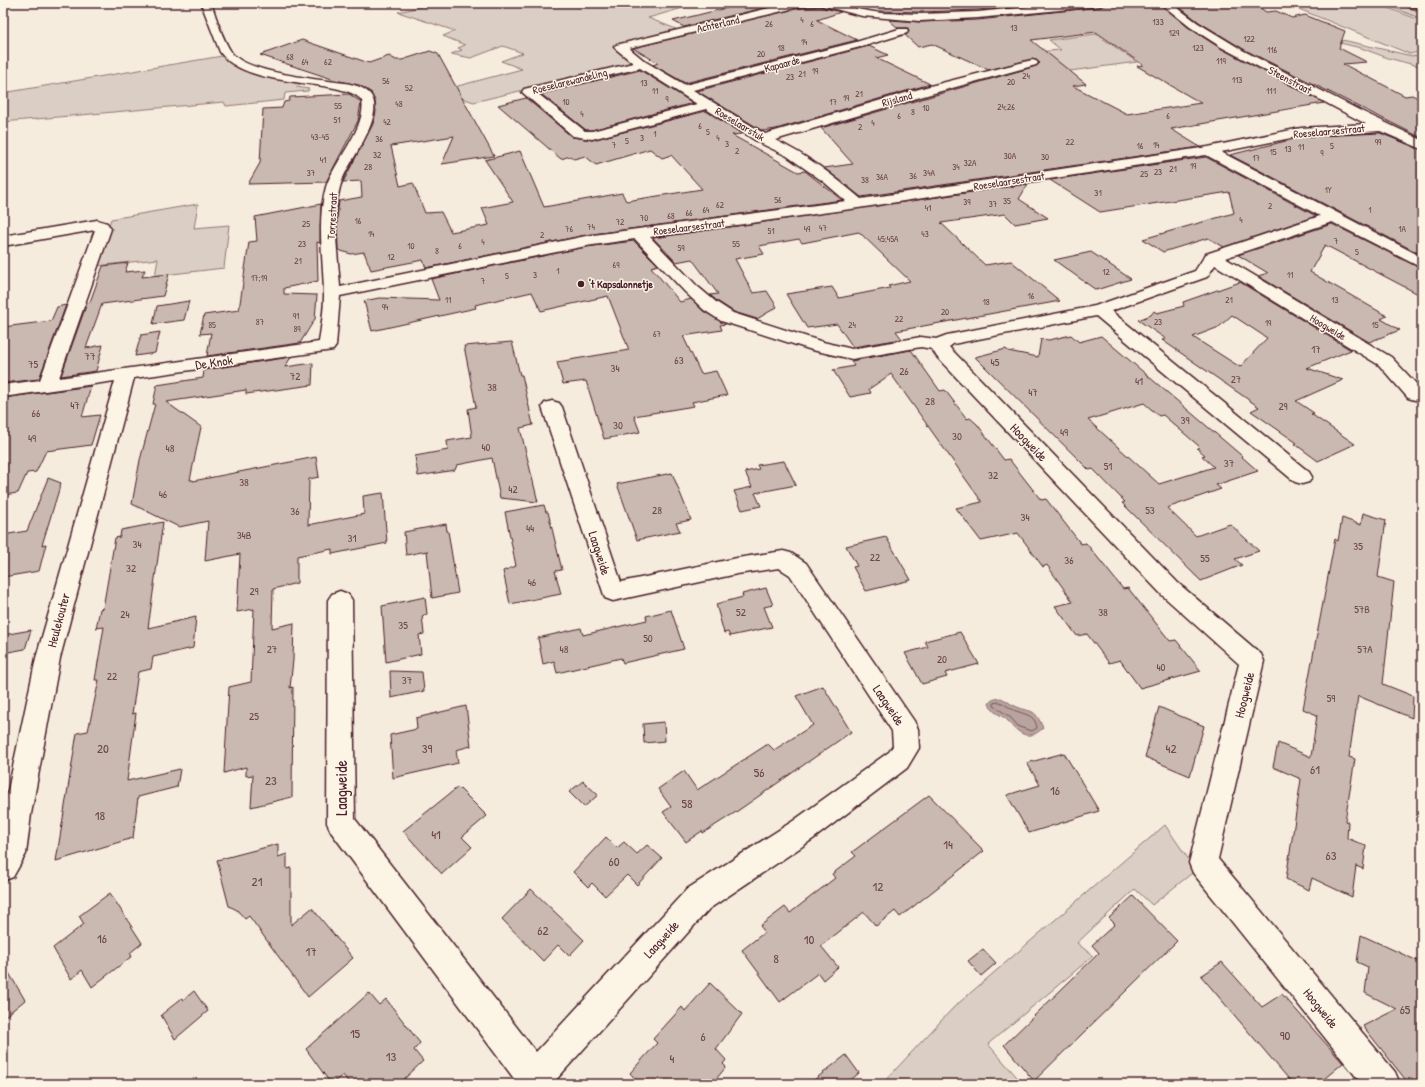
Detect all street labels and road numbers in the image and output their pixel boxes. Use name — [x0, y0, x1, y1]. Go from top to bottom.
street label: Achterland — [695, 12, 741, 36]
street label: Kapaarde — [763, 52, 802, 75]
street label: Steenstraat — [1266, 63, 1314, 97]
street label: Roeselarewandeling — [531, 65, 609, 97]
street label: Rijsland — [880, 88, 914, 110]
street label: Roeselaarstuk — [713, 104, 768, 144]
street label: Roeselaarsestraat — [1293, 121, 1365, 141]
street label: Roeselaarsestraat — [973, 168, 1046, 194]
street label: Torrestraat — [324, 192, 340, 240]
street label: Roeselaarsestraat — [653, 216, 726, 238]
street label: Hoogweide — [1307, 311, 1349, 343]
street label: De Knok — [194, 350, 234, 374]
street label: Hoogweide — [1006, 419, 1052, 465]
street label: Laagweide — [584, 529, 616, 577]
street label: Heulekouter — [42, 591, 74, 649]
street label: Hoogweide — [1230, 670, 1258, 720]
street label: Laagweide — [869, 681, 909, 729]
street label: Laagweide — [330, 760, 352, 816]
street label: Laagweide — [639, 916, 683, 962]
street label: Hoogweide — [1299, 984, 1343, 1032]

